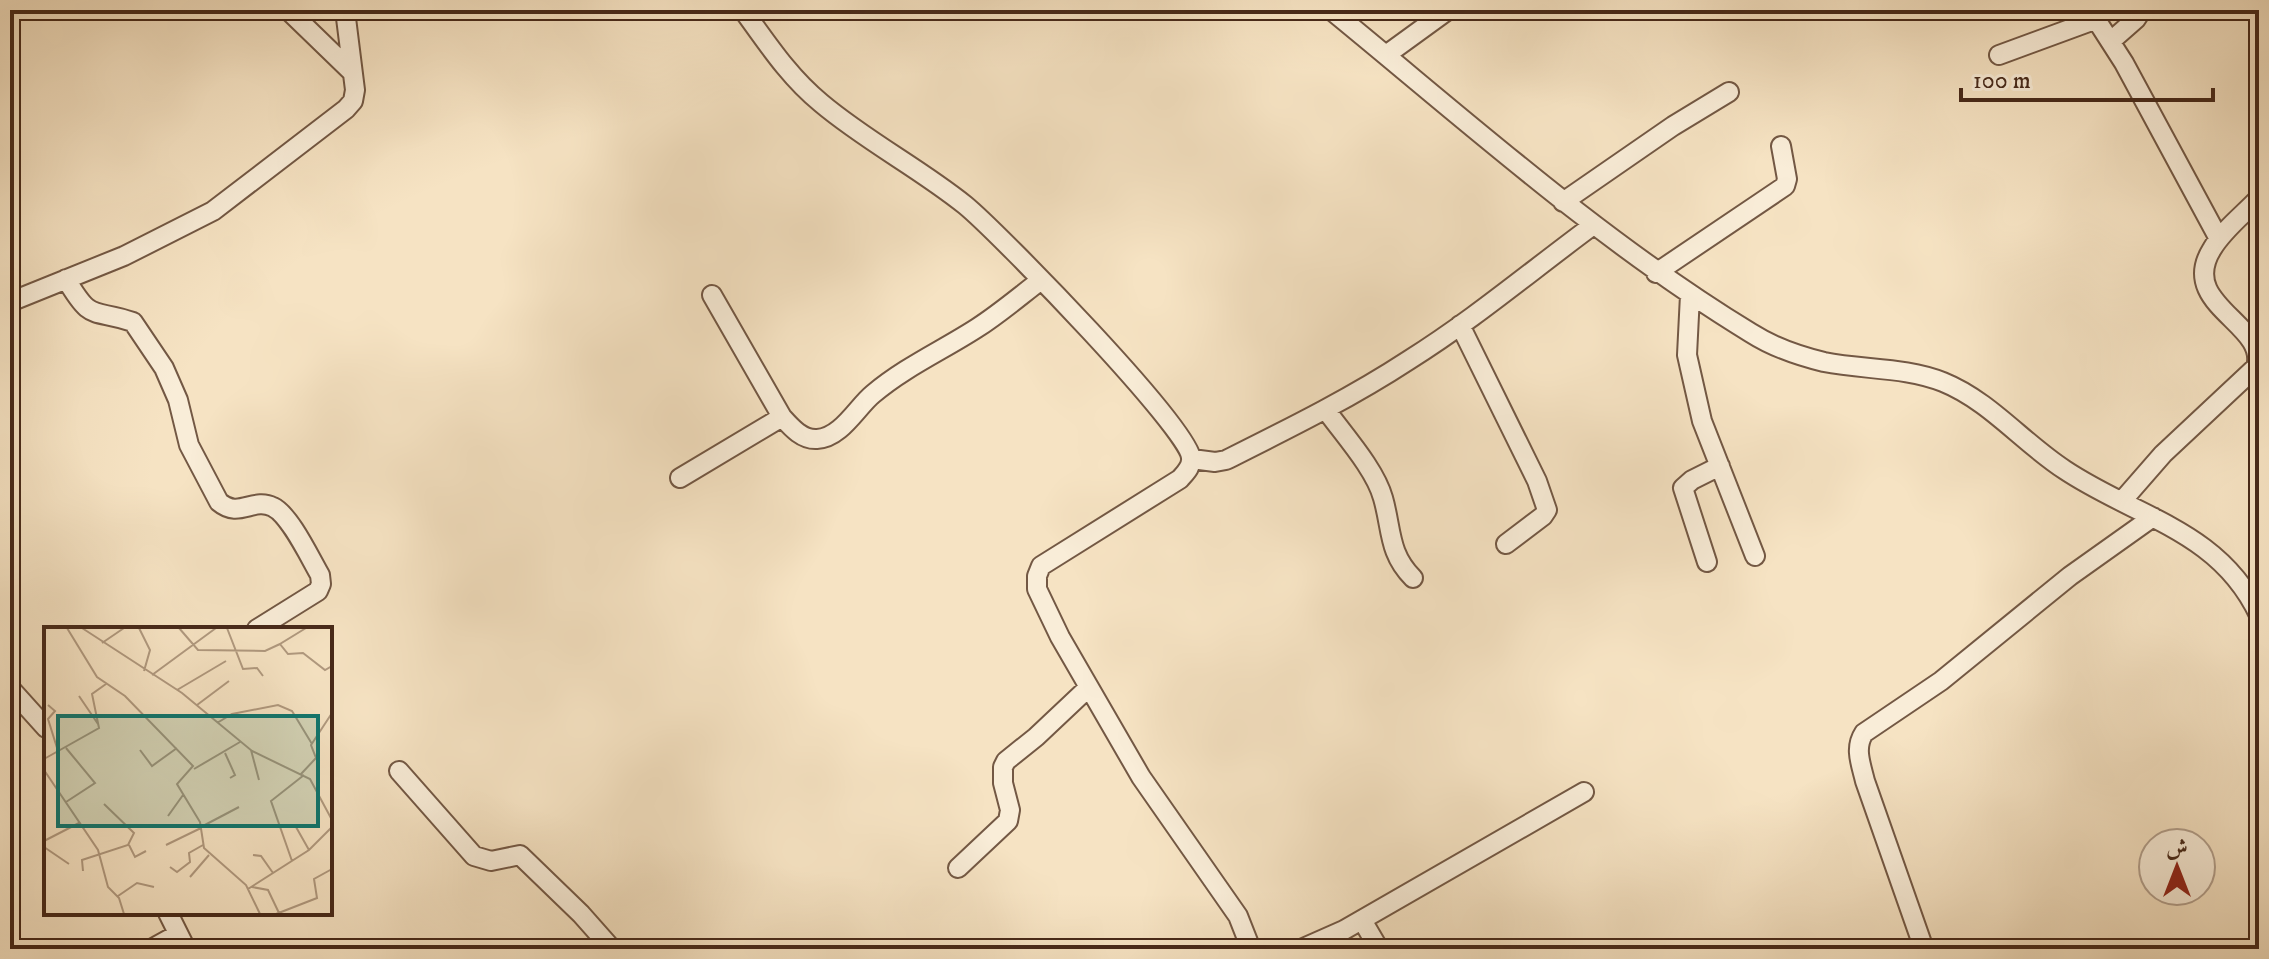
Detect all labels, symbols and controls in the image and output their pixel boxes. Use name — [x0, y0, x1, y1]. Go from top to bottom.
scale bar — [1961, 52, 2213, 102]
text: 100 m — [1973, 66, 2031, 96]
inset map — [44, 627, 332, 915]
north arrow — [2137, 827, 2217, 907]
text: ش — [2166, 835, 2188, 862]

